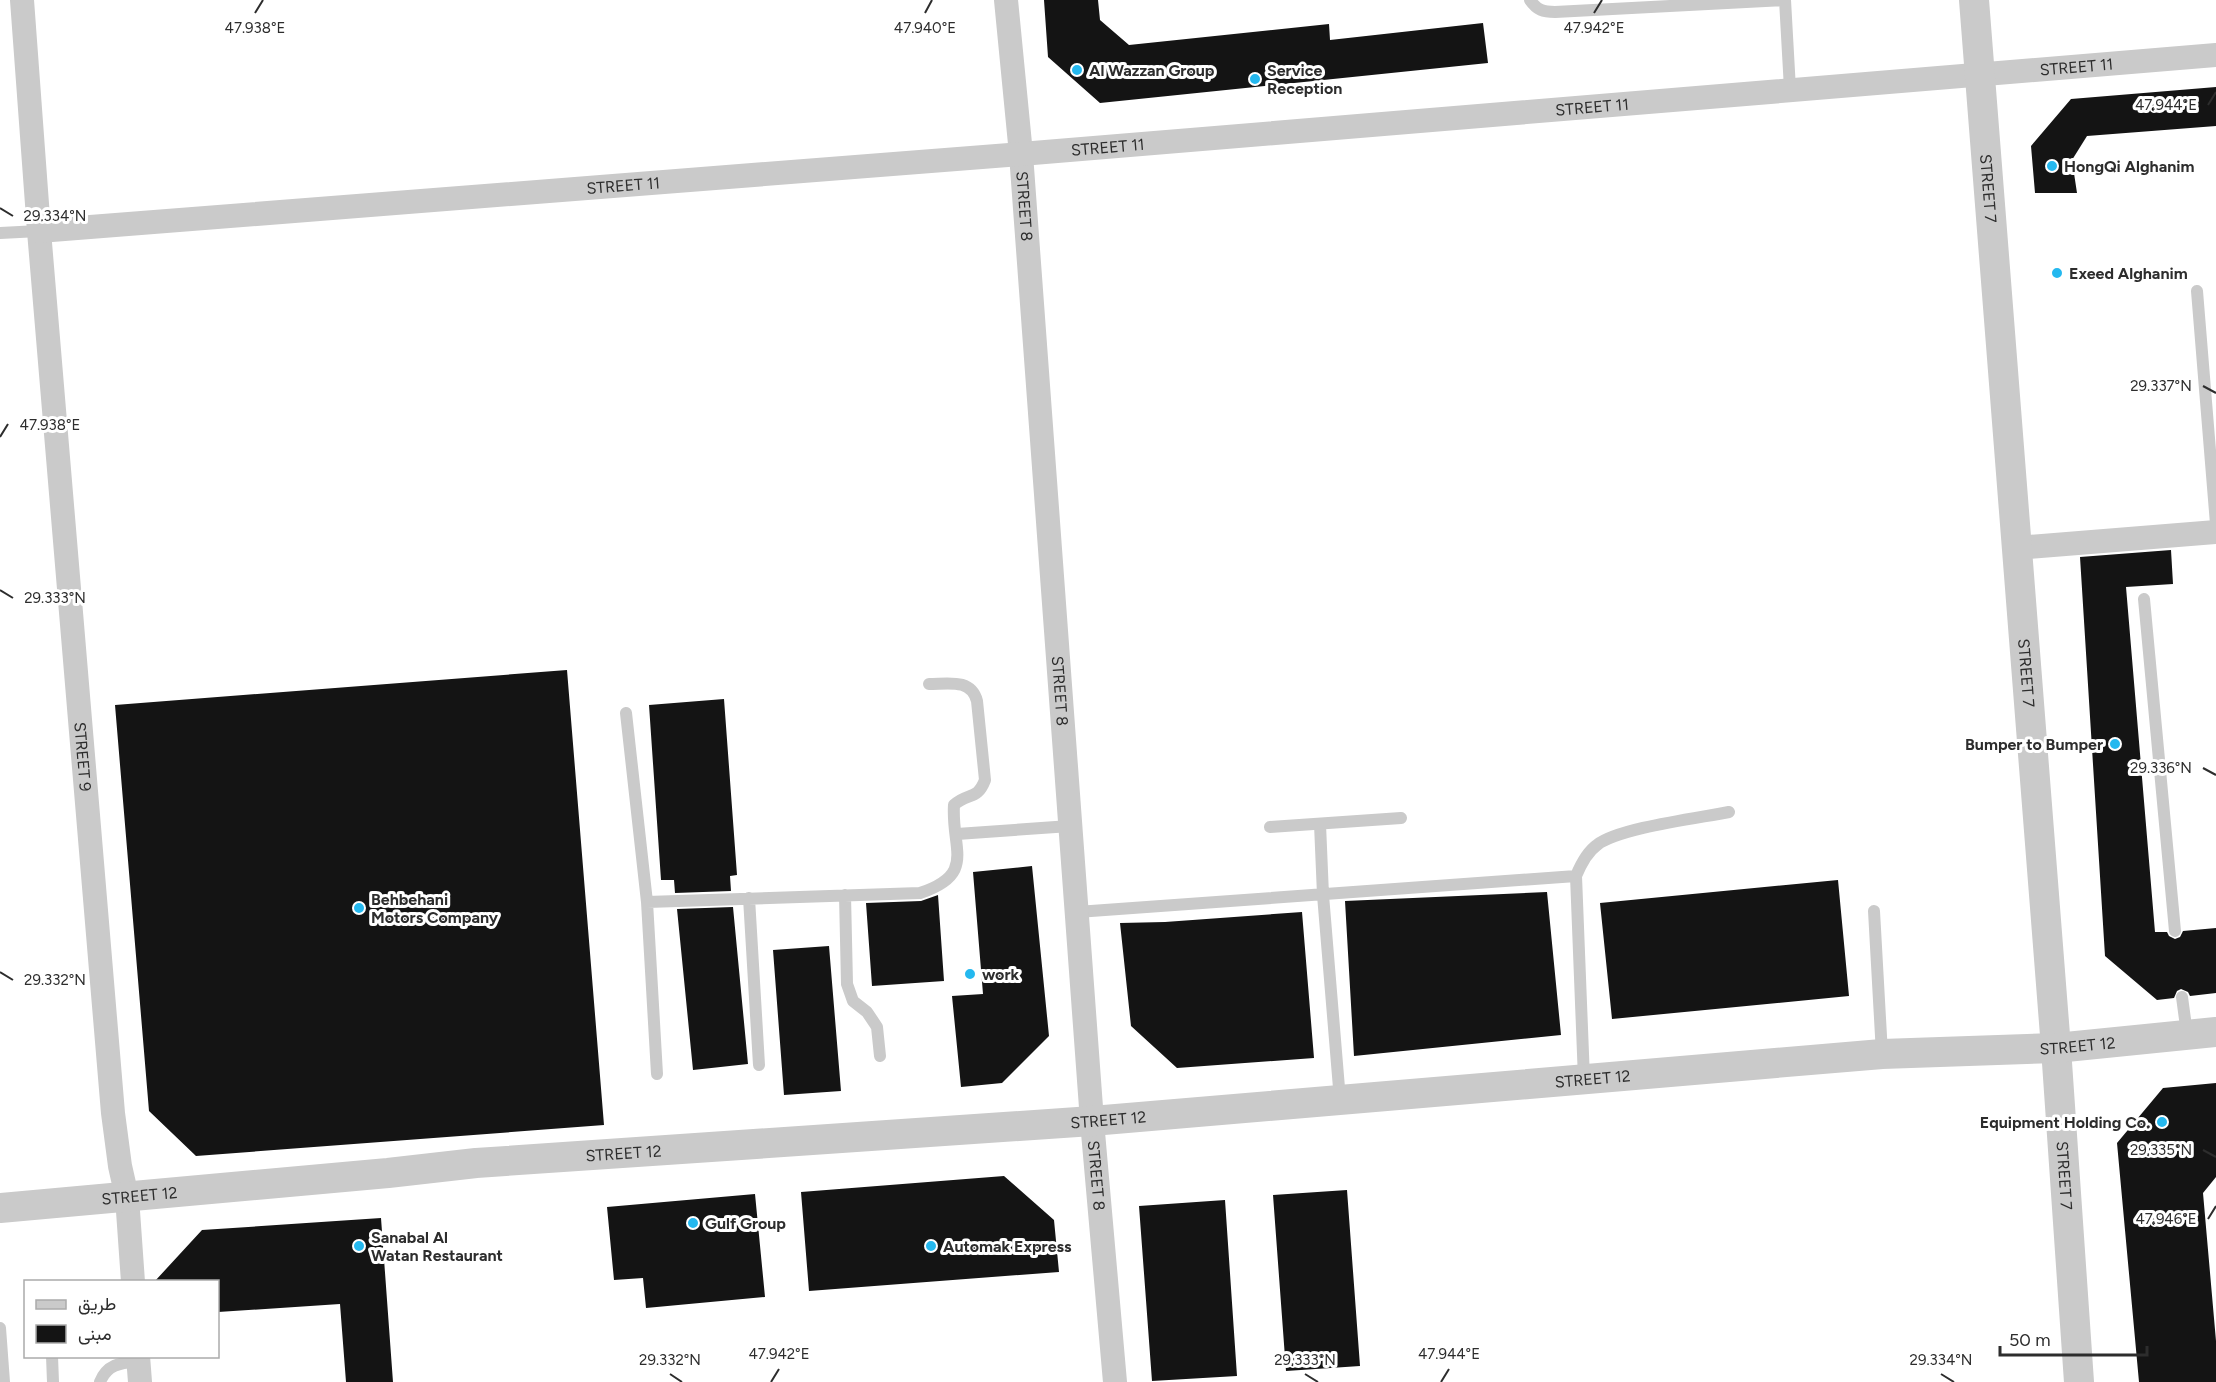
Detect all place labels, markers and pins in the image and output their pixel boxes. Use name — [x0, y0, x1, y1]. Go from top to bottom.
place label: Al Wazzan Group — [1089, 61, 1215, 80]
place label: Service Reception — [1267, 61, 1342, 98]
marker: Al Wazzan Group — [1070, 63, 1084, 77]
marker: Service Reception — [1248, 72, 1262, 86]
place label: HongQi Alghanim — [2064, 157, 2195, 176]
marker: HongQi Alghanim — [2045, 159, 2059, 173]
place label: Exeed Alghanim — [2069, 264, 2188, 283]
marker: Exeed Alghanim — [2050, 266, 2064, 280]
place label: Bumper to Bumper — [1965, 735, 2103, 754]
marker: Bumper to Bumper — [2108, 737, 2122, 751]
place label: Behbehani Motors Company — [371, 890, 499, 927]
marker: Behbehani Motors Company — [352, 901, 366, 915]
place label: work — [982, 965, 1019, 984]
marker: work — [963, 967, 977, 981]
place label: Equipment Holding Co. — [1980, 1113, 2150, 1132]
marker: Equipment Holding Co. — [2155, 1115, 2169, 1129]
place label: Gulf Group — [705, 1214, 786, 1233]
marker: Gulf Group — [686, 1216, 700, 1230]
place label: Sanabal Al Watan Restaurant — [371, 1228, 503, 1265]
place label: Automak Express — [943, 1237, 1072, 1256]
marker: Sanabal Al Watan Restaurant — [352, 1239, 366, 1253]
marker: Automak Express — [924, 1239, 938, 1253]

